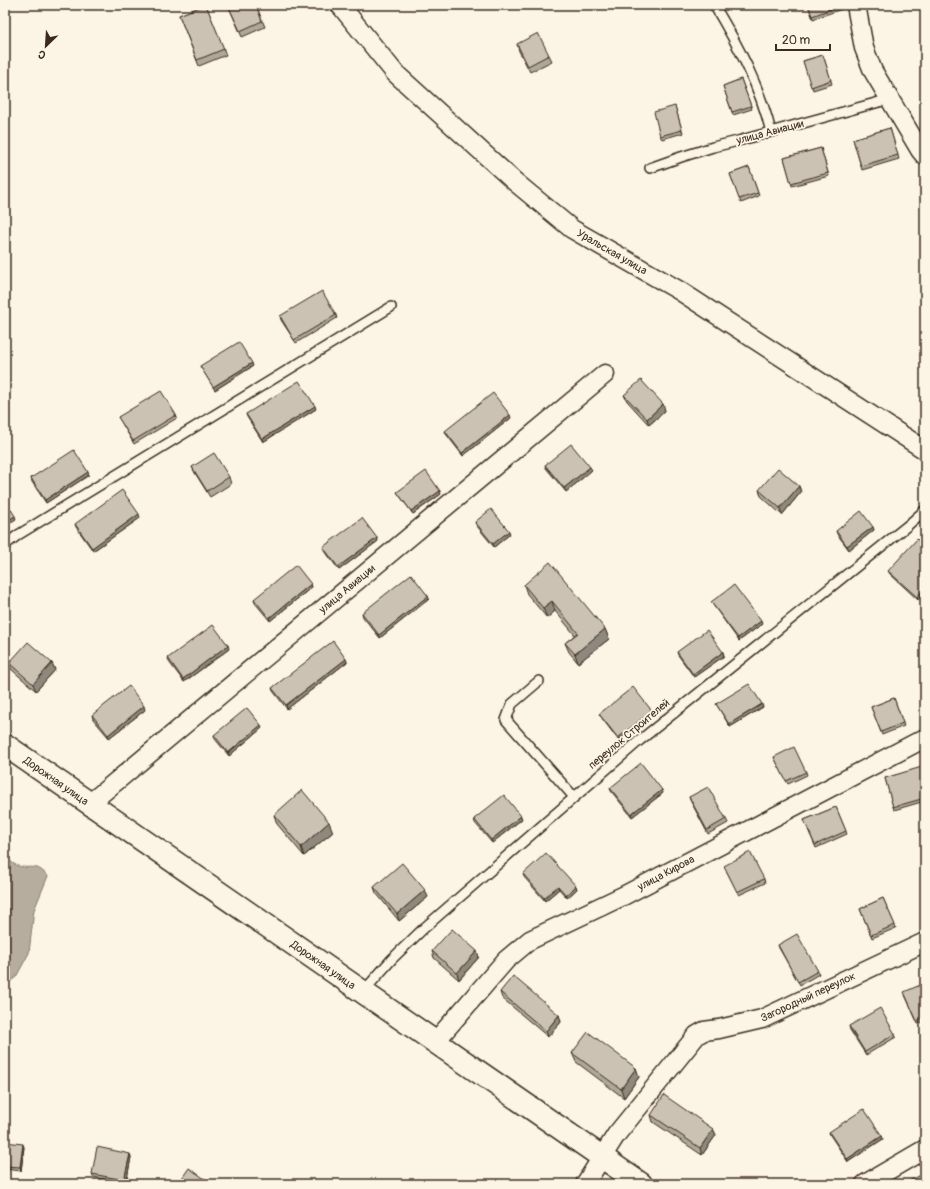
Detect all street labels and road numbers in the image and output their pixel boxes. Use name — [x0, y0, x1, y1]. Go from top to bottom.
street label: улица Авиации — [734, 117, 805, 147]
street label: Уральская улица — [575, 227, 649, 277]
street label: улица Авиации — [316, 562, 378, 617]
street label: переулок Строителей — [586, 696, 672, 772]
street label: Дорожная улица — [20, 753, 91, 808]
street label: улица Кирова — [634, 853, 697, 894]
street label: Дорожная улица — [287, 937, 358, 992]
street label: Загородный переулок — [759, 969, 858, 1025]

